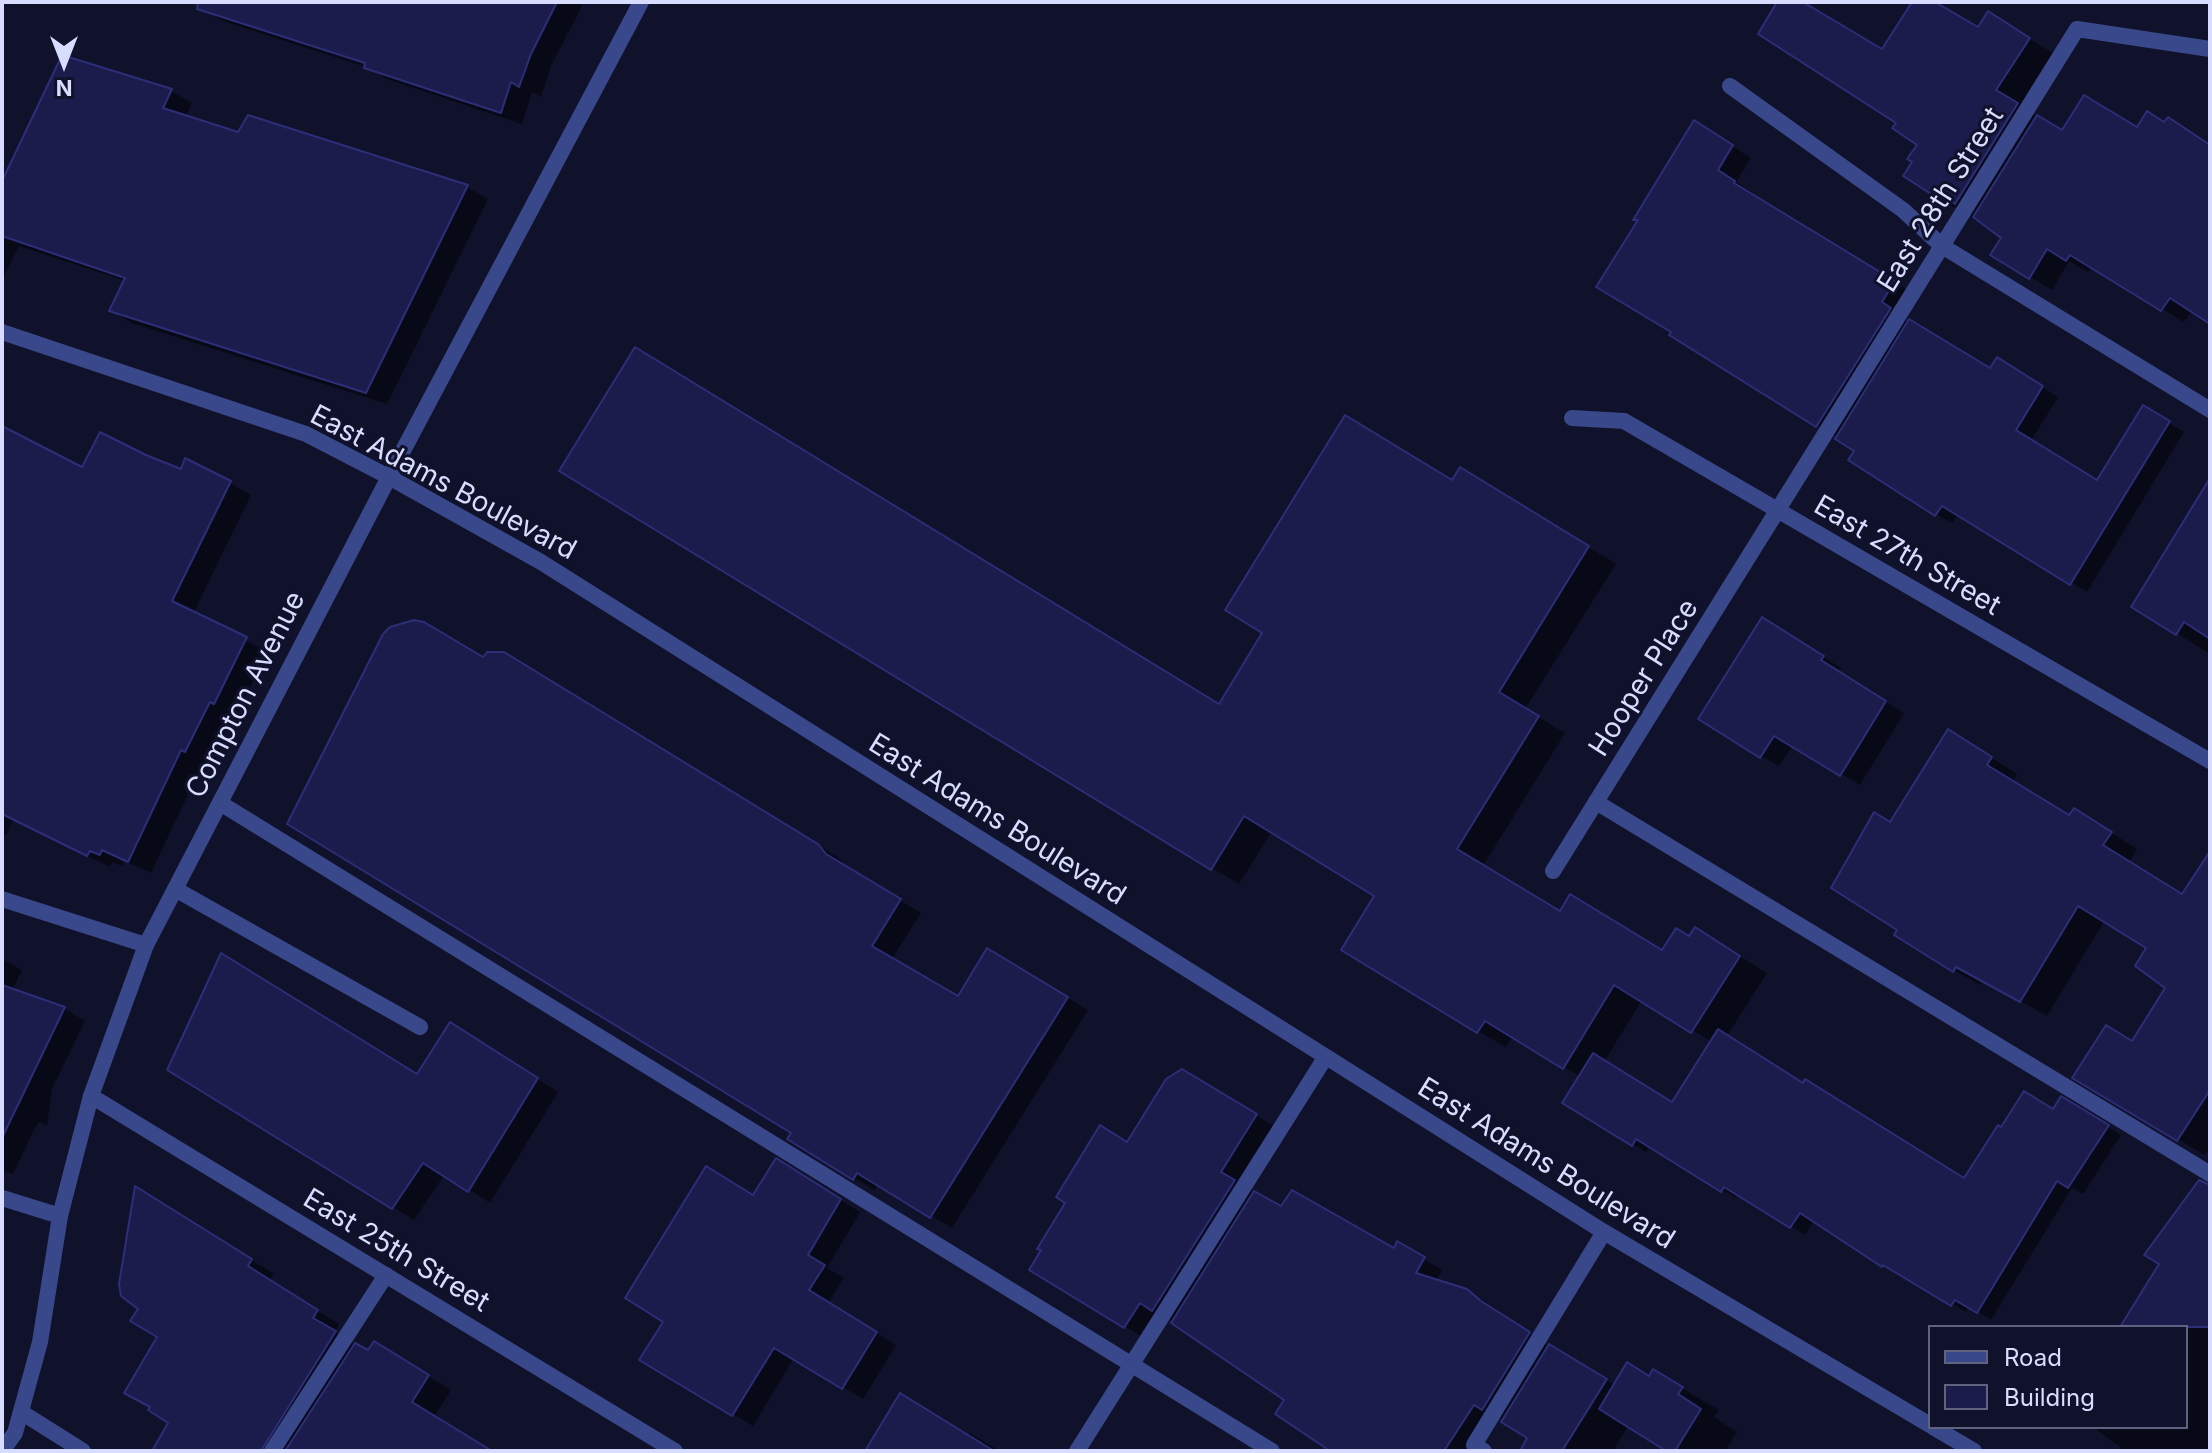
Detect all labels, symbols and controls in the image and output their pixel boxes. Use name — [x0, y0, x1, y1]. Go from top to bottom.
north arrow — [24, 24, 104, 104]
text: N — [56, 75, 72, 101]
street label: East 28th Street — [1871, 101, 2011, 299]
street label: East Adams Boulevard — [304, 399, 582, 567]
street label: East 27th Street — [1808, 489, 2006, 623]
street label: Compton Avenue — [179, 586, 313, 804]
street label: Hooper Place — [1582, 593, 1706, 763]
street label: East Adams Boulevard — [862, 727, 1132, 913]
street label: East Adams Boulevard — [1411, 1071, 1681, 1257]
street label: East 25th Street — [297, 1182, 495, 1320]
legend — [1928, 1325, 2188, 1429]
text: Road — [2004, 1343, 2062, 1372]
text: Building — [2004, 1383, 2095, 1412]

